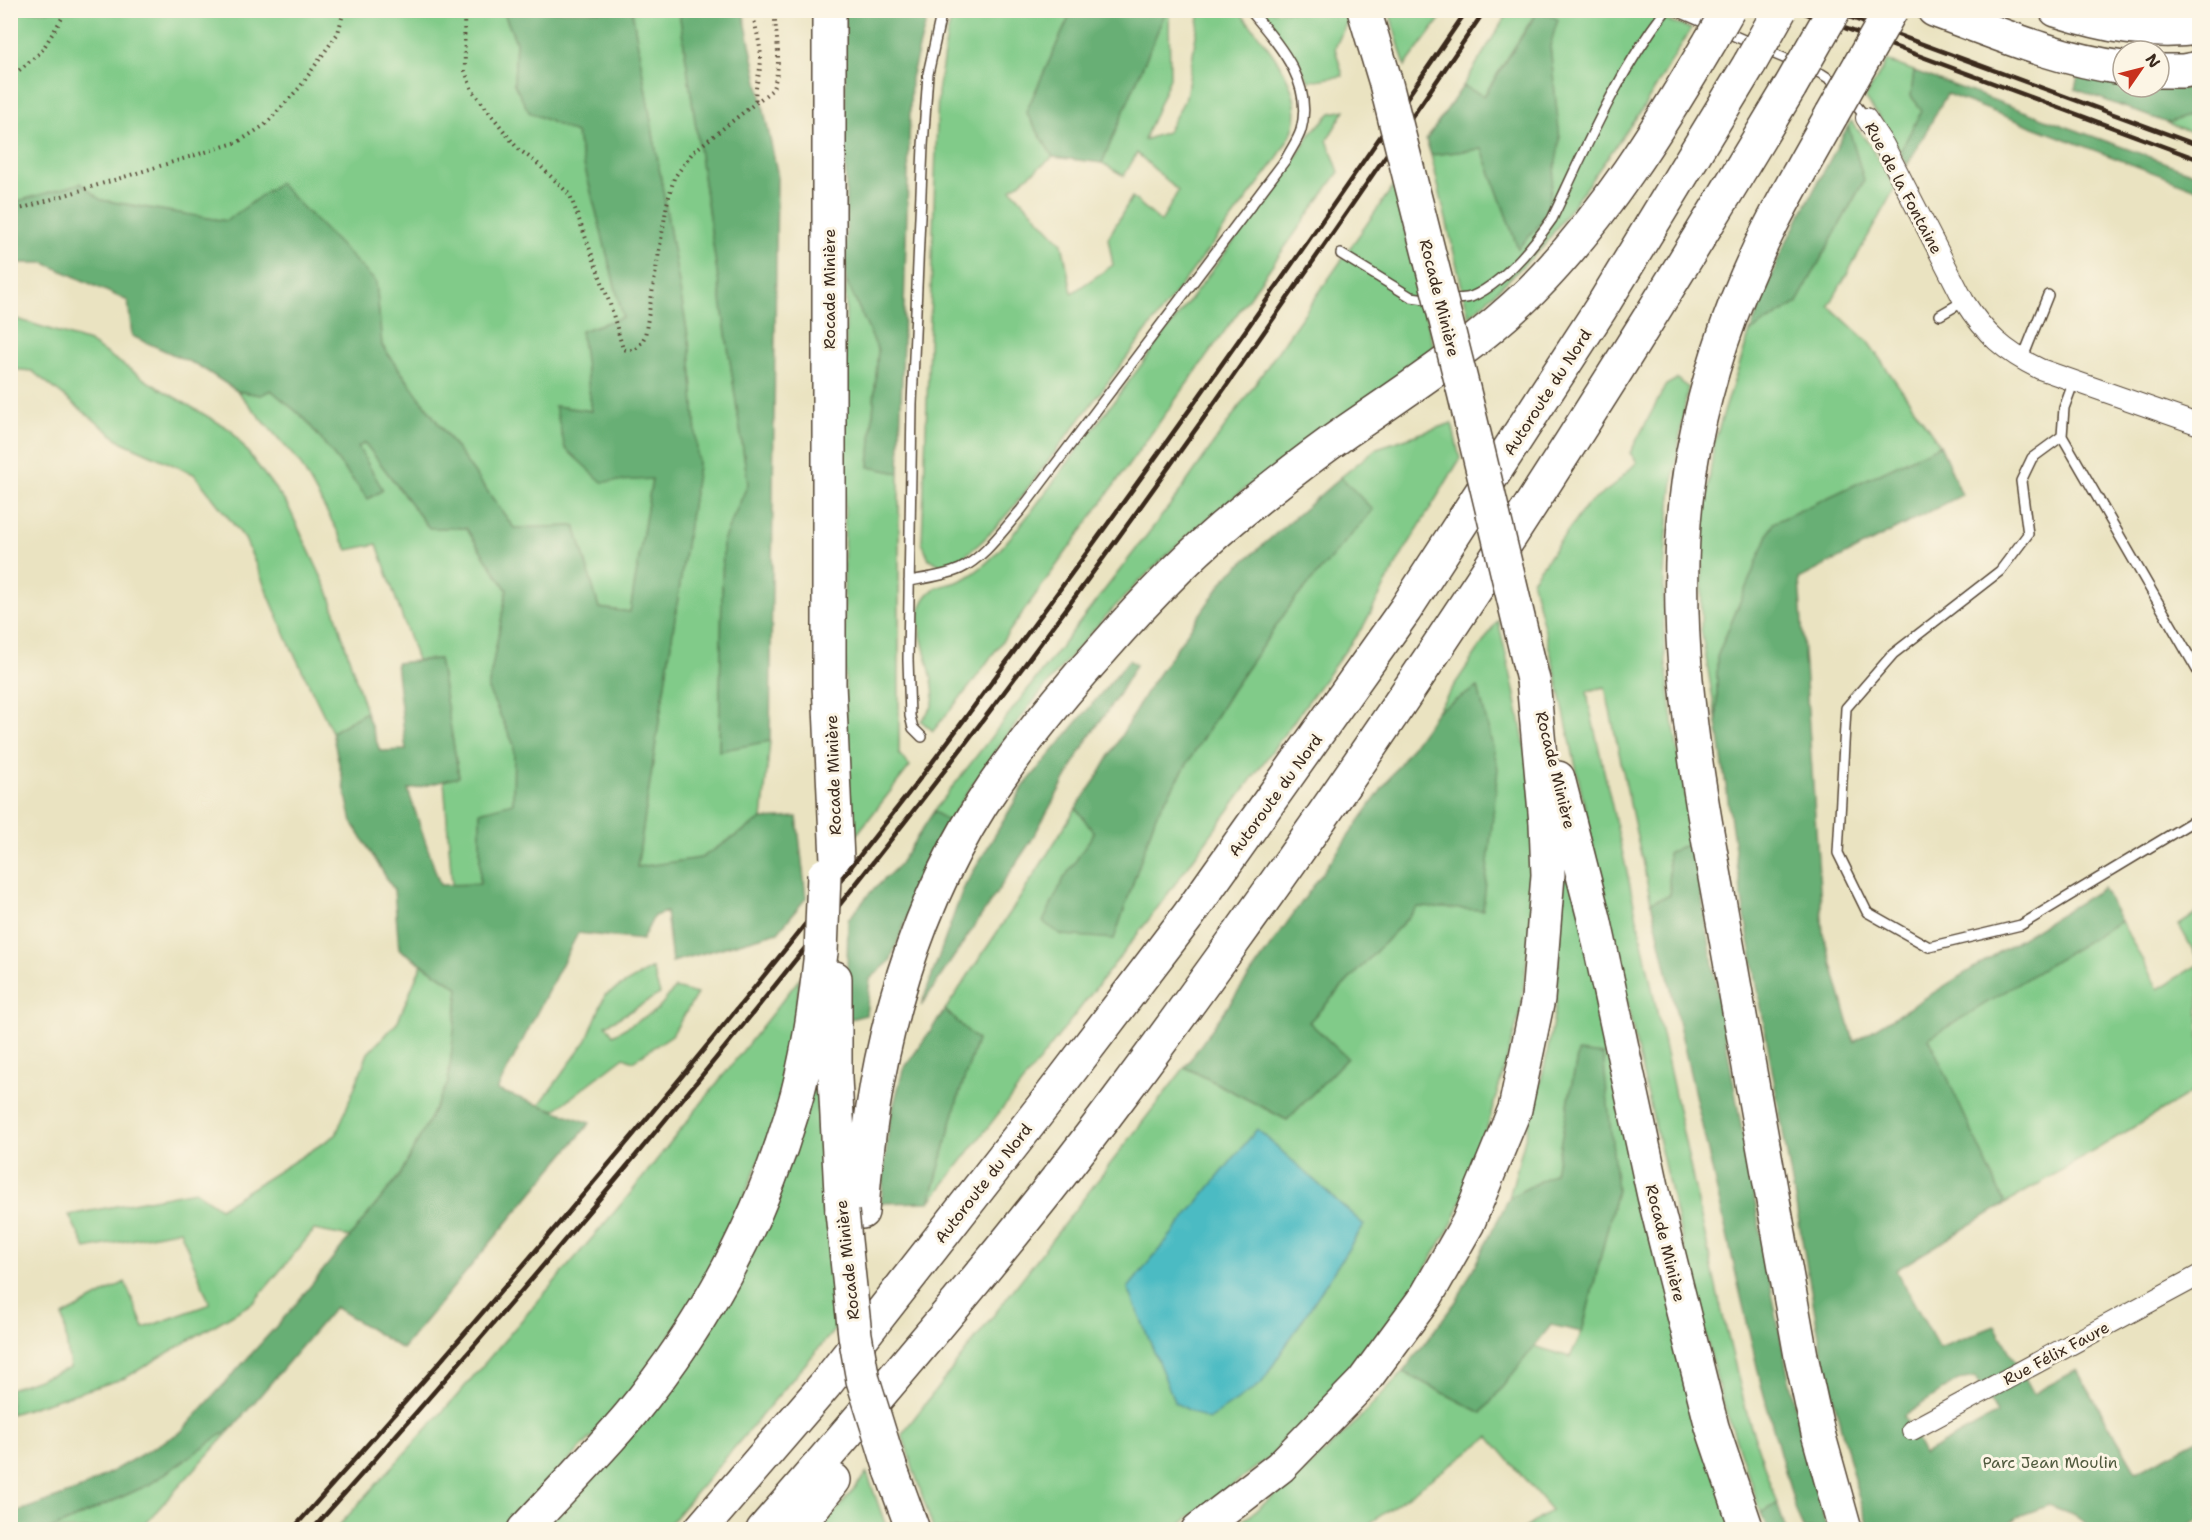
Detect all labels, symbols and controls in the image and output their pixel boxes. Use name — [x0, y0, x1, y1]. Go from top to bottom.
north arrow — [2111, 39, 2171, 99]
text: N — [2141, 49, 2165, 72]
street label: Rue de la Fontaine — [1860, 119, 1947, 258]
street label: Rocade Minière — [819, 229, 840, 349]
street label: Rocade Minière — [1415, 237, 1464, 359]
street label: Autoroute du Nord — [1499, 325, 1596, 459]
street label: Rocade Minière — [1531, 709, 1580, 831]
street label: Rocade Minière — [821, 714, 846, 836]
street label: Autoroute du Nord — [1224, 730, 1327, 861]
street label: Autoroute du Nord — [930, 1119, 1037, 1248]
street label: Rocade Minière — [1641, 1182, 1690, 1304]
street label: Rocade Minière — [831, 1199, 864, 1321]
street label: Rue Félix Faure — [2000, 1317, 2113, 1390]
park label: Parc Jean Moulin — [1982, 1452, 2118, 1473]

